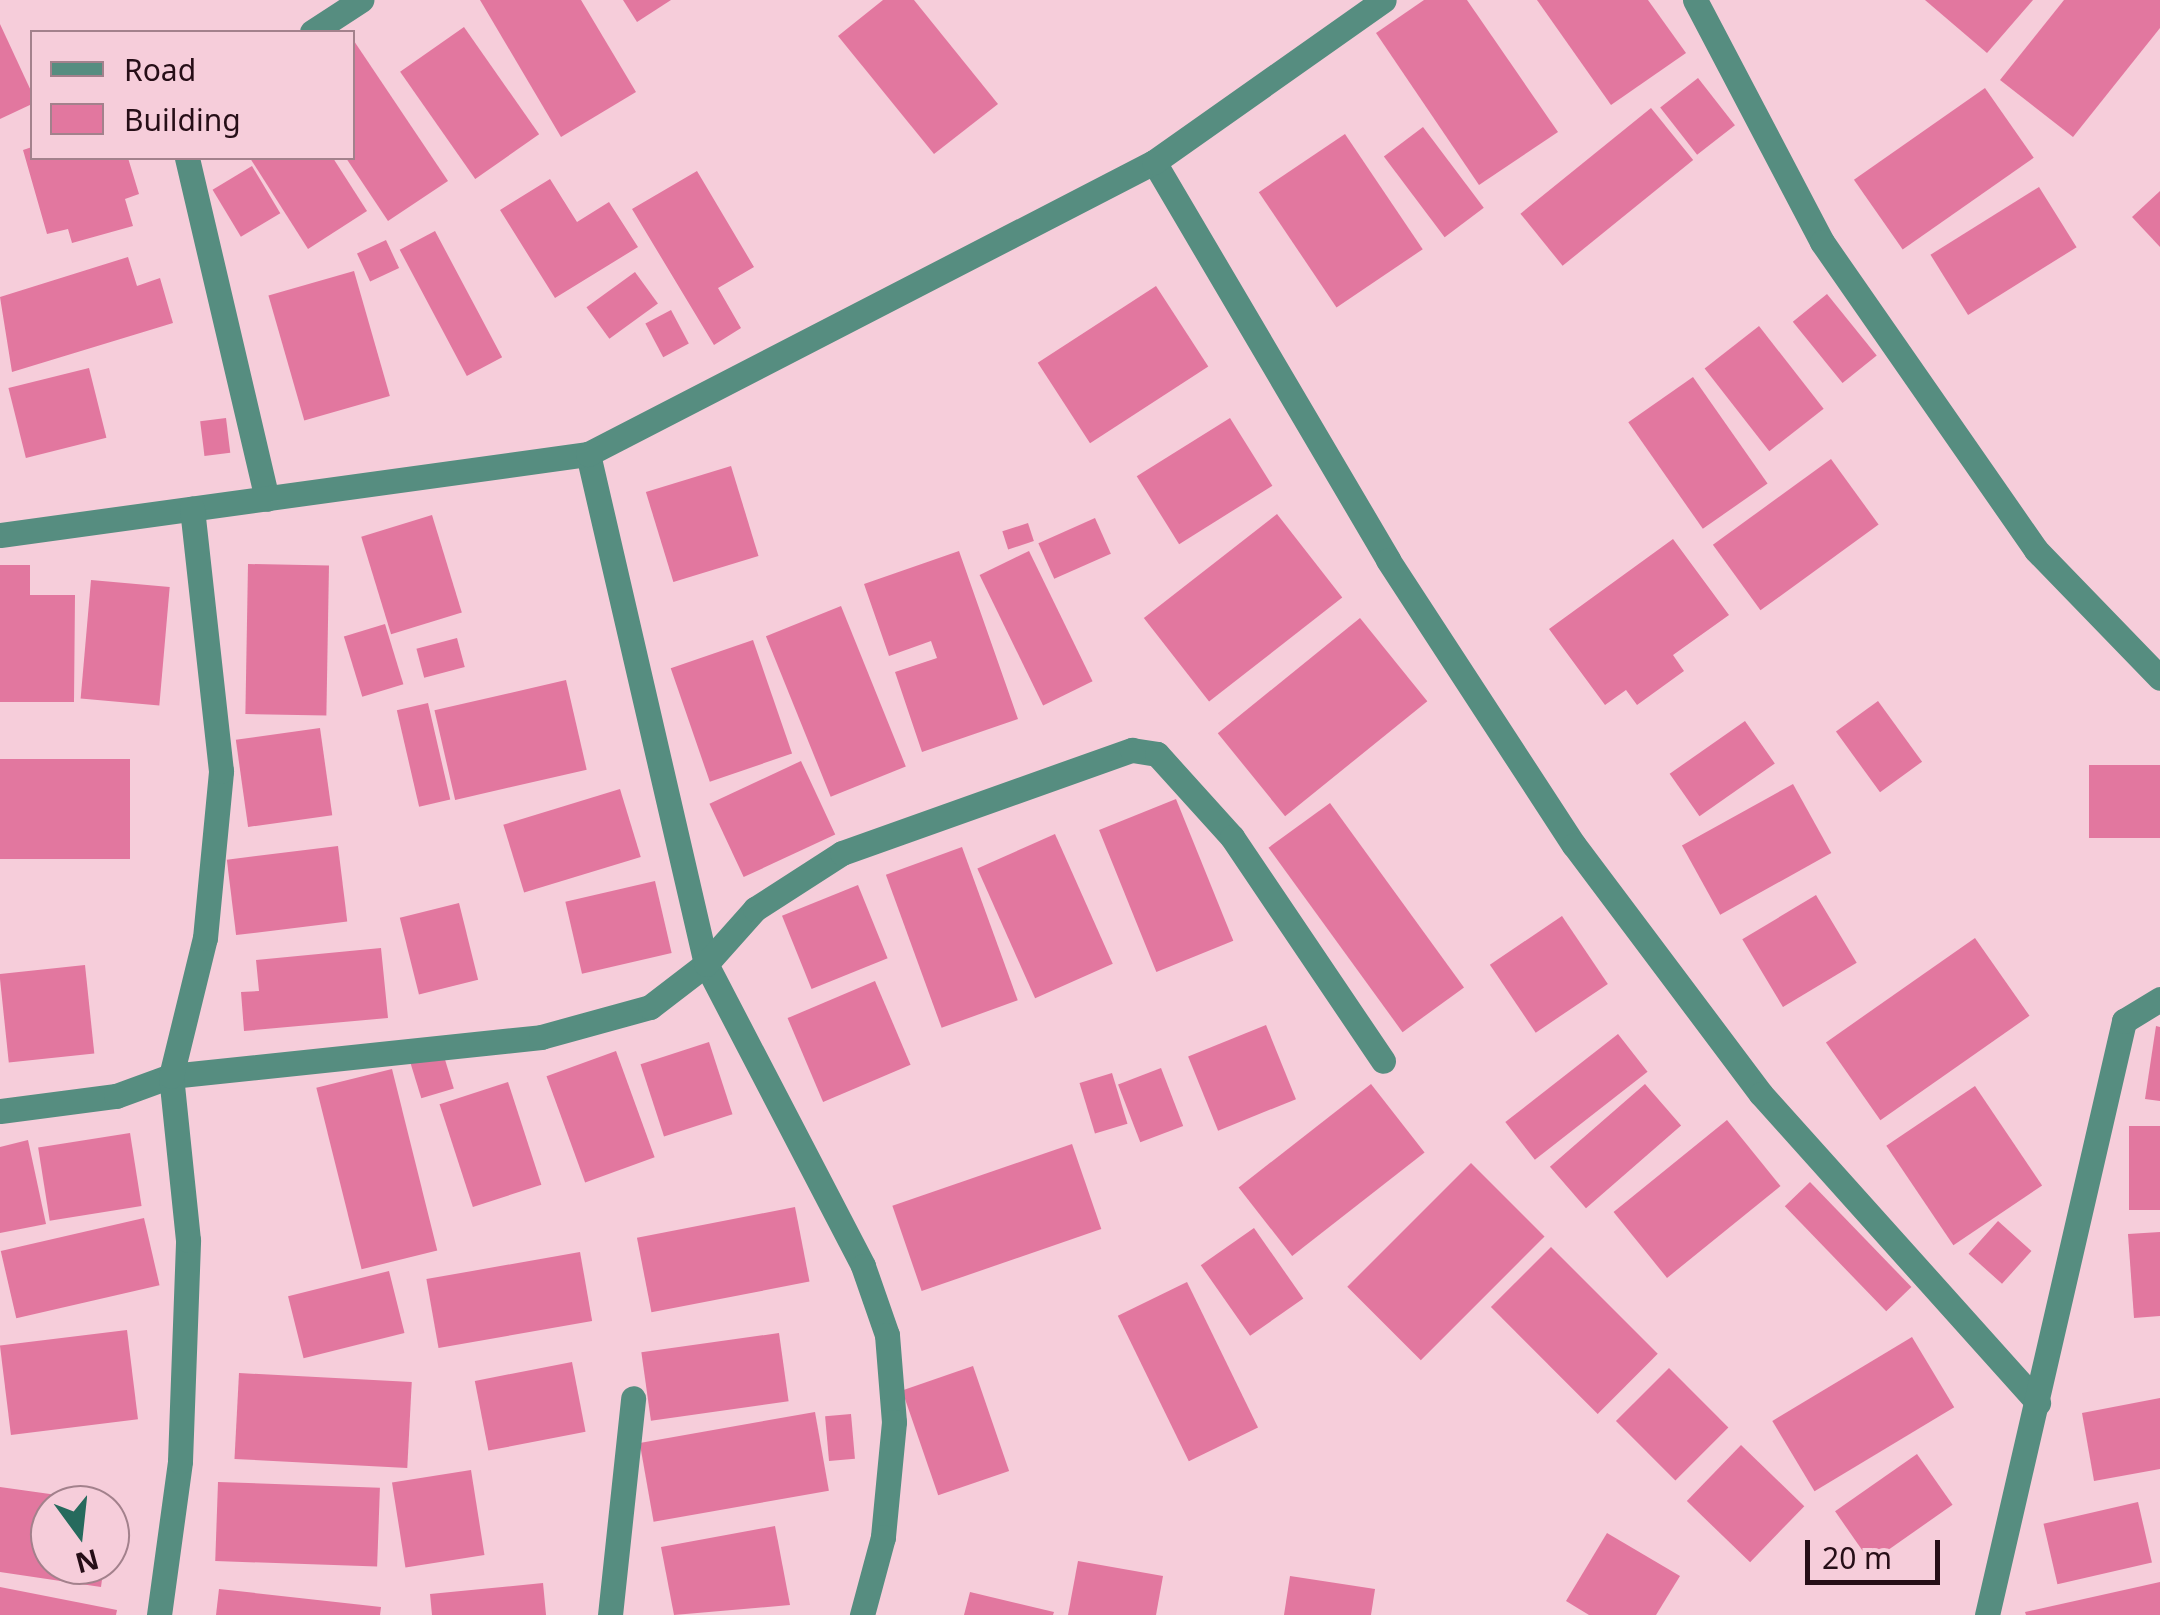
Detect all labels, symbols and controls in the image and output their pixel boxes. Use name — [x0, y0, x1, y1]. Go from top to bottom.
legend — [30, 30, 355, 160]
text: Road — [124, 49, 196, 90]
text: Building — [124, 99, 241, 140]
north arrow — [30, 1485, 130, 1585]
scale bar — [1810, 1520, 1945, 1582]
text: 20 m — [1822, 1537, 1892, 1578]
text: N — [71, 1541, 103, 1583]

